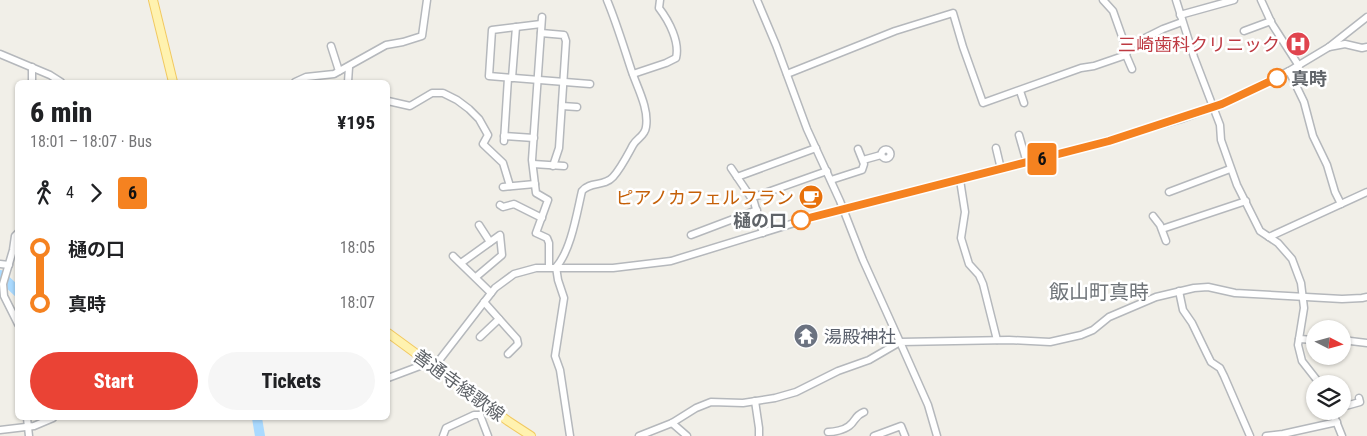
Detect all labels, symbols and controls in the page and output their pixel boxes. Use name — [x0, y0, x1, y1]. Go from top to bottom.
hospital icon: 三崎歯科クリニック — [1285, 31, 1311, 57]
place label: 三崎歯科クリニック — [1118, 34, 1280, 55]
marker: 真時 — [1267, 68, 1287, 88]
place label: 真時 — [1291, 68, 1327, 89]
text: 6 min — [30, 96, 92, 129]
text: ¥195 — [337, 111, 375, 134]
text: 18:01 – 18:07 · Bus — [30, 132, 152, 151]
line badge: 6 — [1026, 143, 1058, 175]
text: 6 — [1037, 148, 1047, 169]
icon: walk — [30, 179, 58, 207]
icon: forward — [82, 179, 110, 207]
text: 6 — [128, 182, 137, 203]
text: 4 — [66, 183, 74, 202]
cafe icon: ピアノカフェルフラン — [798, 184, 824, 210]
place label: ピアノカフェルフラン — [616, 187, 794, 208]
place label: 樋の口 — [733, 210, 787, 231]
marker: 樋の口 — [791, 210, 811, 230]
text: 樋の口 — [68, 238, 125, 261]
text: 18:05 — [340, 238, 375, 257]
district label: 飯山町真時 — [1049, 280, 1149, 304]
text: 真時 — [68, 293, 106, 316]
text: 18:07 — [340, 293, 375, 312]
north arrow — [1306, 320, 1351, 365]
map controls — [1306, 320, 1351, 420]
temple icon: 湯殿神社 — [793, 323, 819, 349]
place label: 湯殿神社 — [824, 326, 896, 347]
street label: 善通寺綾歌線 — [409, 345, 509, 425]
button: Start — [30, 352, 198, 410]
button: Tickets — [208, 352, 375, 410]
button: layers — [1306, 375, 1351, 420]

